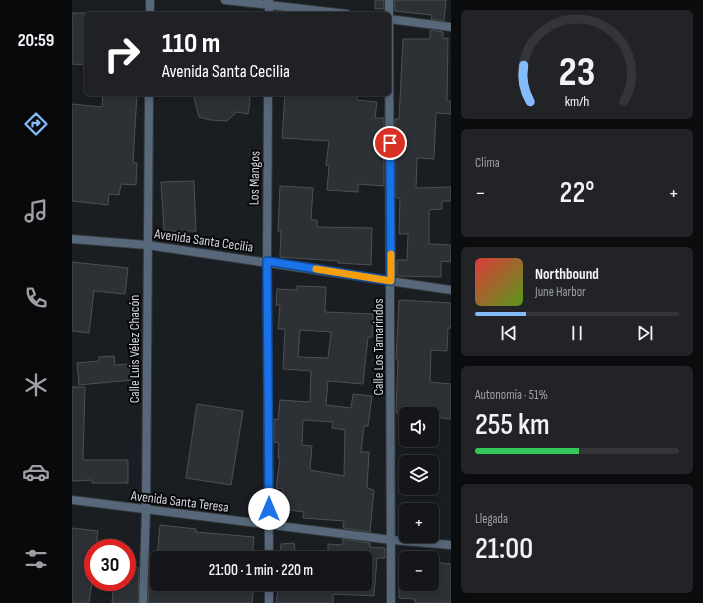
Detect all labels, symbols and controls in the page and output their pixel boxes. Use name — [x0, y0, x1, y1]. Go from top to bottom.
text: 110 m — [162, 27, 220, 60]
icon: right — [96, 28, 148, 80]
text: 20:59 — [18, 30, 54, 51]
text: 23 — [559, 48, 595, 97]
text: Avenida Santa Cecilia — [162, 61, 290, 82]
text: km/h — [565, 93, 589, 110]
icon: directions — [22, 110, 50, 138]
pin — [373, 126, 407, 160]
icon: arrive — [379, 132, 401, 154]
street label: Los Mangos — [246, 151, 263, 205]
text: Clima — [475, 155, 500, 171]
text: 22° — [560, 175, 594, 211]
text: − — [475, 180, 486, 207]
text: + — [668, 180, 679, 207]
icon: music — [22, 197, 50, 225]
street label: Avenida Santa Cecilia — [152, 225, 254, 256]
text: Northbound — [535, 265, 599, 284]
icon: phone — [22, 284, 50, 312]
text: June Harbor — [535, 284, 586, 300]
street label: Calle Luis Vélez Chacón — [126, 295, 143, 403]
street label: Calle Los Tamarindos — [370, 299, 387, 395]
icon: previous — [498, 322, 520, 344]
icon: pause — [566, 322, 588, 344]
icon: next — [634, 322, 656, 344]
icon: climate — [22, 371, 50, 399]
text: Autonomía · 51% — [475, 387, 548, 403]
map controls — [399, 407, 439, 591]
button: sound — [399, 407, 439, 447]
text: 255 km — [475, 407, 550, 443]
button: layers — [399, 455, 439, 495]
icon: car — [22, 458, 50, 486]
street label: Avenida Santa Teresa — [129, 487, 230, 516]
position arrow — [248, 488, 290, 530]
button: + — [399, 503, 439, 543]
text: Llegada — [475, 511, 508, 527]
text: 21:00 — [475, 531, 533, 567]
speed limit sign: 30 — [84, 539, 136, 591]
icon: filters — [22, 545, 50, 573]
button: − — [399, 551, 439, 591]
text: 21:00 · 1 min · 220 m — [209, 561, 313, 580]

